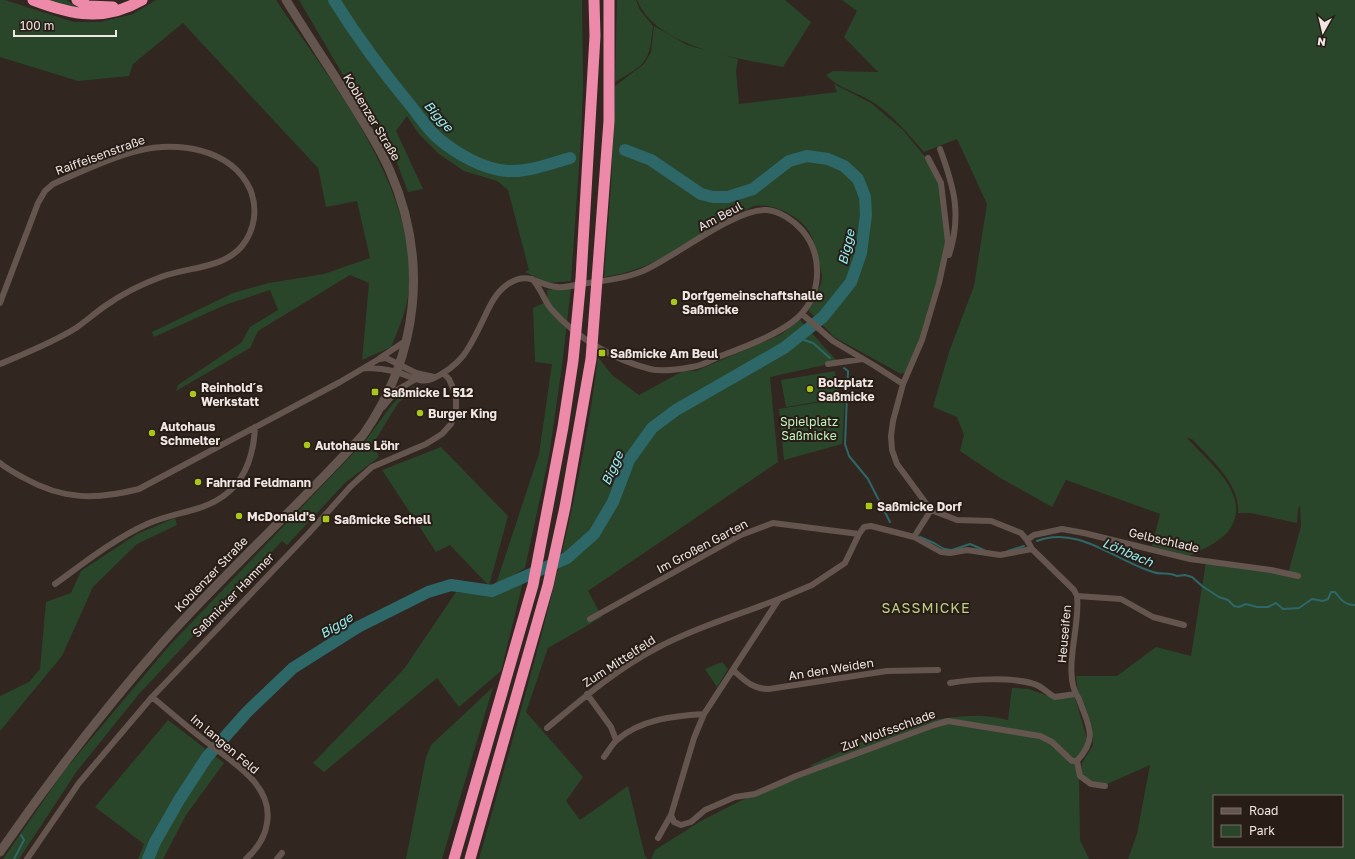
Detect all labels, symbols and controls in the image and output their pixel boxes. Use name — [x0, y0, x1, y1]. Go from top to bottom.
scale bar — [14, 12, 116, 38]
north arrow — [1303, 12, 1343, 52]
text: 100 m — [20, 18, 54, 33]
text: N — [1316, 35, 1327, 49]
street label: Koblenzer Straße — [340, 71, 404, 163]
water label: Bigge — [421, 97, 458, 136]
street label: Raiffeisenstraße — [53, 132, 147, 178]
street label: Am Beul — [695, 198, 745, 234]
water label: Bigge — [834, 226, 858, 266]
place label: Dorfgemeinschaftshalle Saßmicke — [682, 288, 823, 317]
marker: Dorfgemeinschaftshalle Saßmicke — [669, 297, 679, 307]
place label: Saßmicke Am Beul — [610, 346, 718, 361]
marker: Saßmicke Am Beul — [597, 348, 607, 358]
place label: Bolzplatz Saßmicke — [818, 375, 875, 404]
place label: Reinhold´s Werkstatt — [201, 380, 263, 409]
marker: Bolzplatz Saßmicke — [805, 384, 815, 394]
place label: Saßmicke L 512 — [383, 385, 473, 400]
marker: Saßmicke L 512 — [370, 387, 380, 397]
marker: Reinhold´s Werkstatt — [188, 389, 198, 399]
place label: Burger King — [428, 406, 497, 421]
marker: Burger King — [415, 408, 425, 418]
park label: Spielplatz Saßmicke — [780, 414, 838, 443]
place label: Autohaus Schmelter — [160, 419, 220, 448]
marker: Autohaus Schmelter — [147, 428, 157, 438]
place label: Autohaus Löhr — [315, 438, 400, 453]
marker: Autohaus Löhr — [302, 440, 312, 450]
water label: Bigge — [597, 447, 627, 488]
place label: Fahrrad Feldmann — [206, 475, 311, 490]
marker: Fahrrad Feldmann — [193, 477, 203, 487]
place label: Saßmicke Dorf — [877, 499, 962, 514]
marker: Saßmicke Dorf — [864, 501, 874, 511]
place label: McDonald's — [247, 509, 316, 524]
marker: McDonald's — [234, 511, 244, 521]
place label: Saßmicke Schell — [334, 512, 431, 527]
marker: Saßmicke Schell — [321, 514, 331, 524]
street label: Im Großen Garten — [654, 516, 750, 576]
street label: Gelbschlade — [1127, 525, 1201, 555]
street label: Koblenzer Straße — [171, 533, 251, 615]
water label: Löhbach — [1100, 534, 1157, 570]
street label: Saßmicker Hammer — [189, 549, 277, 640]
district label: SASSMICKE — [881, 599, 971, 616]
street label: Heuseifen — [1054, 604, 1074, 664]
water label: Bigge — [317, 608, 357, 641]
street label: Zum Mittelfeld — [580, 632, 658, 690]
street label: An den Weiden — [787, 655, 875, 683]
street label: Zur Wolfsschlade — [839, 706, 937, 754]
street label: Im langen Feld — [188, 711, 262, 777]
legend — [1213, 795, 1343, 847]
text: Road — [1249, 803, 1278, 818]
text: Park — [1249, 823, 1275, 838]

